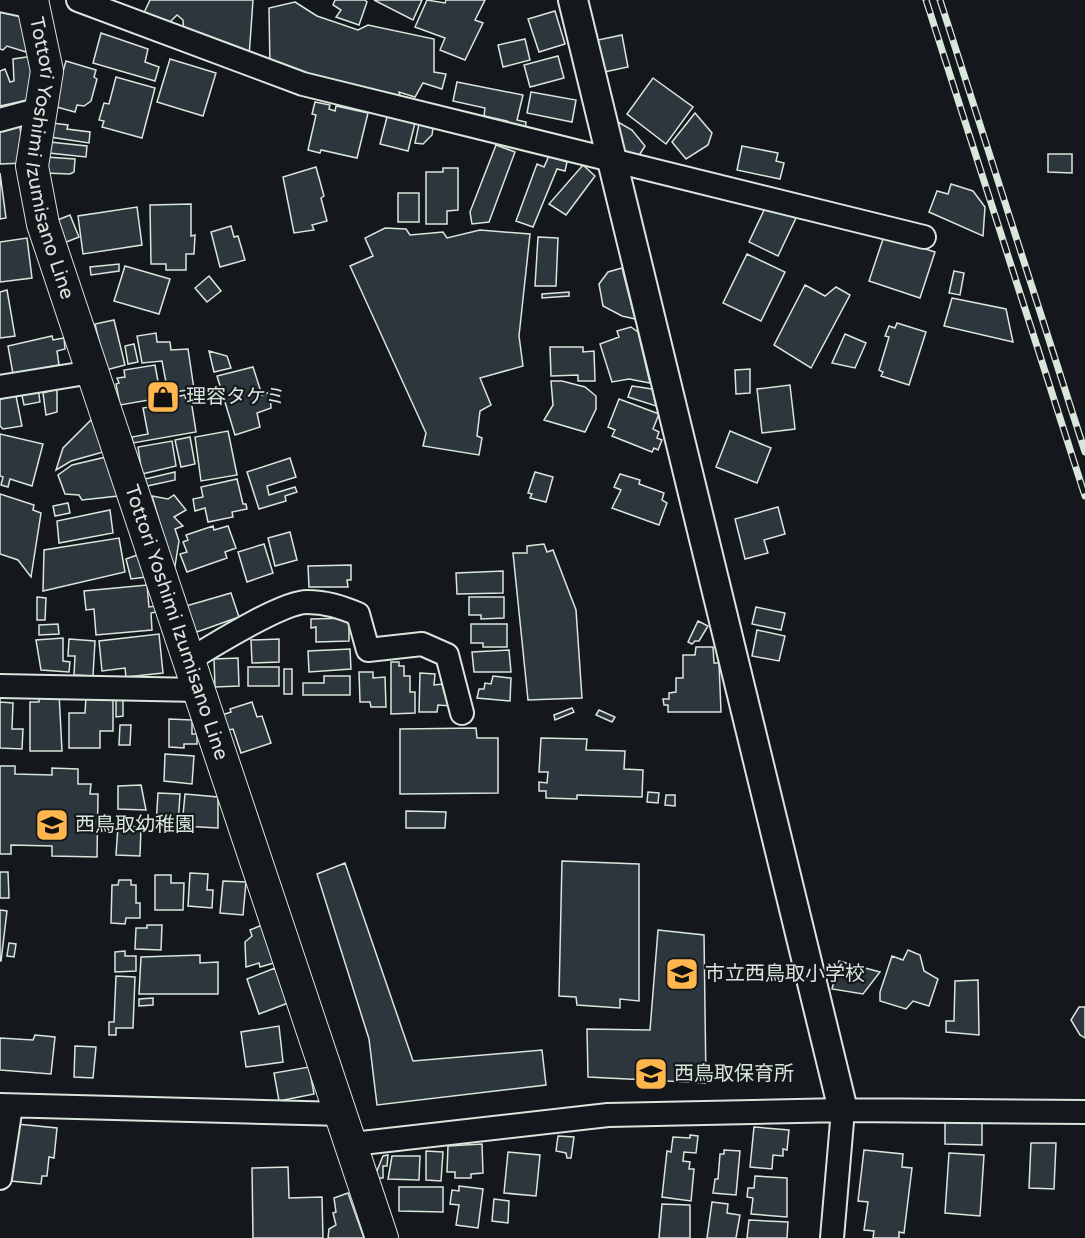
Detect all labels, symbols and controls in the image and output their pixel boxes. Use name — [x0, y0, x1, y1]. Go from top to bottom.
street label: Tottori Yoshimi Izumisano Line — [20, 15, 79, 302]
shop icon: 理容タケミ — [145, 379, 181, 415]
place label: 理容タケミ — [186, 385, 285, 409]
street label: Tottori Yoshimi Izumisano Line — [119, 482, 233, 763]
school or university icon: 西鳥取幼稚園 — [34, 807, 70, 843]
place label: 西鳥取幼稚園 — [75, 813, 195, 837]
school or university icon: 市立西鳥取小学校 — [664, 956, 700, 992]
place label: 市立西鳥取小学校 — [705, 962, 865, 986]
school or university icon: 西鳥取保育所 — [633, 1056, 669, 1092]
place label: 西鳥取保育所 — [674, 1062, 794, 1086]

